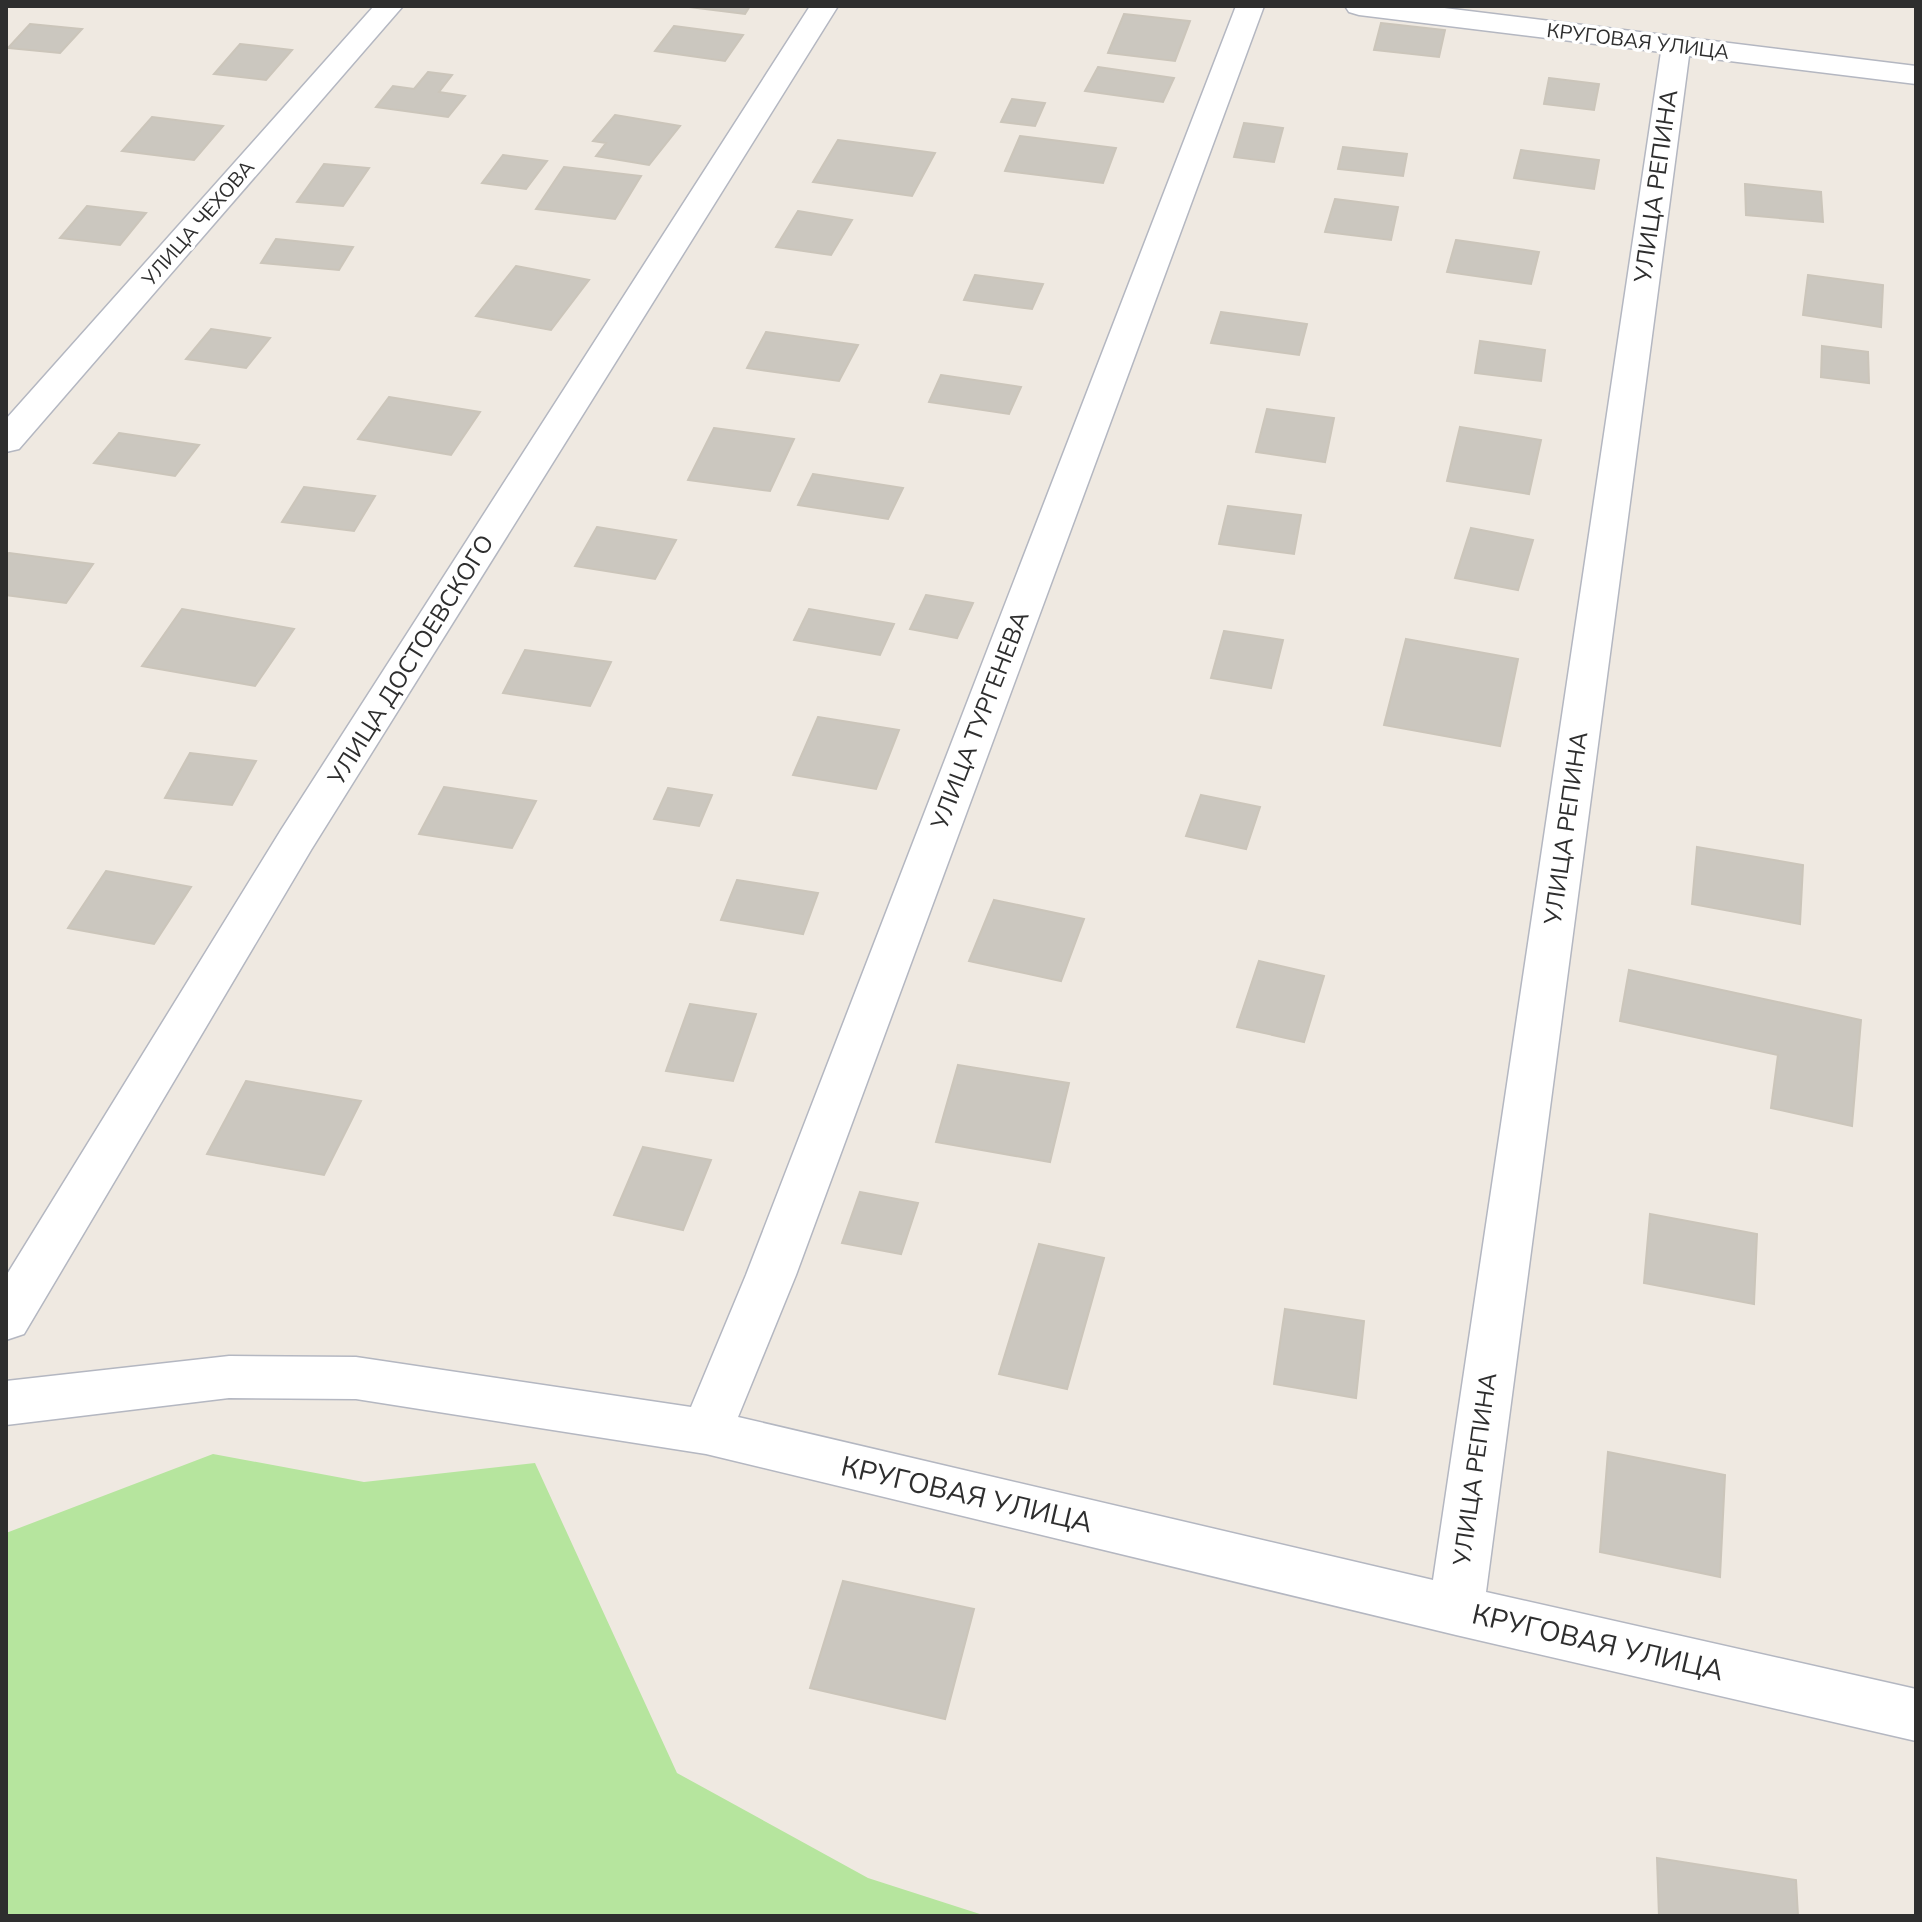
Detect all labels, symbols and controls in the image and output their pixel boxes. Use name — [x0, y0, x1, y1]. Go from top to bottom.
street label: КРУГОВАЯ УЛИЦА — [1545, 17, 1731, 66]
street label: УЛИЦА РЕПИНА — [1626, 87, 1685, 286]
street label: УЛИЦА ЧЕХОВА — [135, 154, 261, 293]
street label: УЛИЦА ДОСТОЕВСКОГО — [320, 529, 501, 792]
street label: УЛИЦА ТУРГЕНЕВА — [923, 606, 1037, 835]
street label: УЛИЦА РЕПИНА — [1536, 729, 1595, 928]
street label: УЛИЦА РЕПИНА — [1445, 1370, 1504, 1569]
street label: КРУГОВАЯ УЛИЦА — [837, 1448, 1096, 1542]
street label: КРУГОВАЯ УЛИЦА — [1468, 1596, 1727, 1690]

